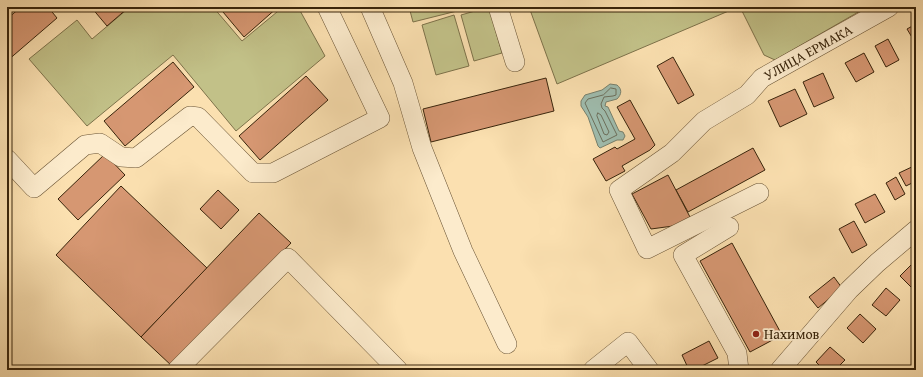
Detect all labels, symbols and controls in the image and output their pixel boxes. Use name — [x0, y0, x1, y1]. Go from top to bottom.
street label: УЛИЦА ЕРМАКА — [760, 19, 856, 85]
place label: Нахимов — [764, 324, 820, 344]
marker: Нахимов — [751, 329, 761, 339]

